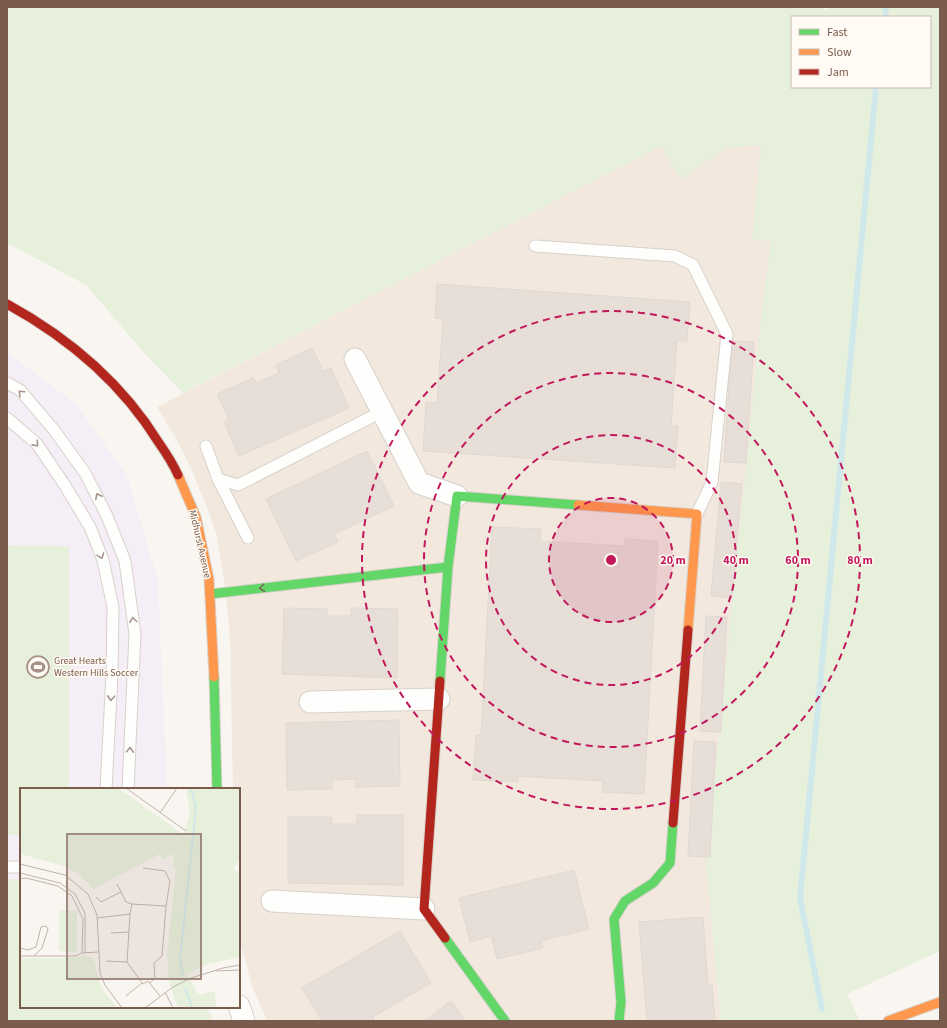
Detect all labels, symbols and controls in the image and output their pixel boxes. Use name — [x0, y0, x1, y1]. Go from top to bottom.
legend — [791, 16, 931, 88]
text: Fast — [827, 24, 847, 41]
text: Slow — [827, 44, 852, 61]
text: Jam — [827, 64, 849, 81]
one-way arrow — [18, 390, 26, 397]
one-way arrow — [31, 440, 38, 447]
one-way arrow — [95, 493, 102, 501]
street label: Midhurst Avenue — [185, 508, 215, 580]
one-way arrow — [96, 552, 105, 559]
text: 20 m — [660, 552, 686, 569]
text: 40 m — [723, 552, 749, 569]
text: 60 m — [785, 552, 811, 569]
text: 80 m — [847, 552, 873, 569]
centre of rings — [604, 553, 618, 567]
one-way arrow — [259, 583, 265, 592]
one-way arrow — [129, 617, 138, 623]
sports icon: Great Hearts Western Hills Soccer — [25, 654, 51, 680]
place label: Great Hearts Western Hills Soccer — [54, 654, 139, 680]
one-way arrow — [106, 695, 115, 701]
one-way arrow — [126, 747, 134, 753]
inset map — [20, 788, 240, 1008]

